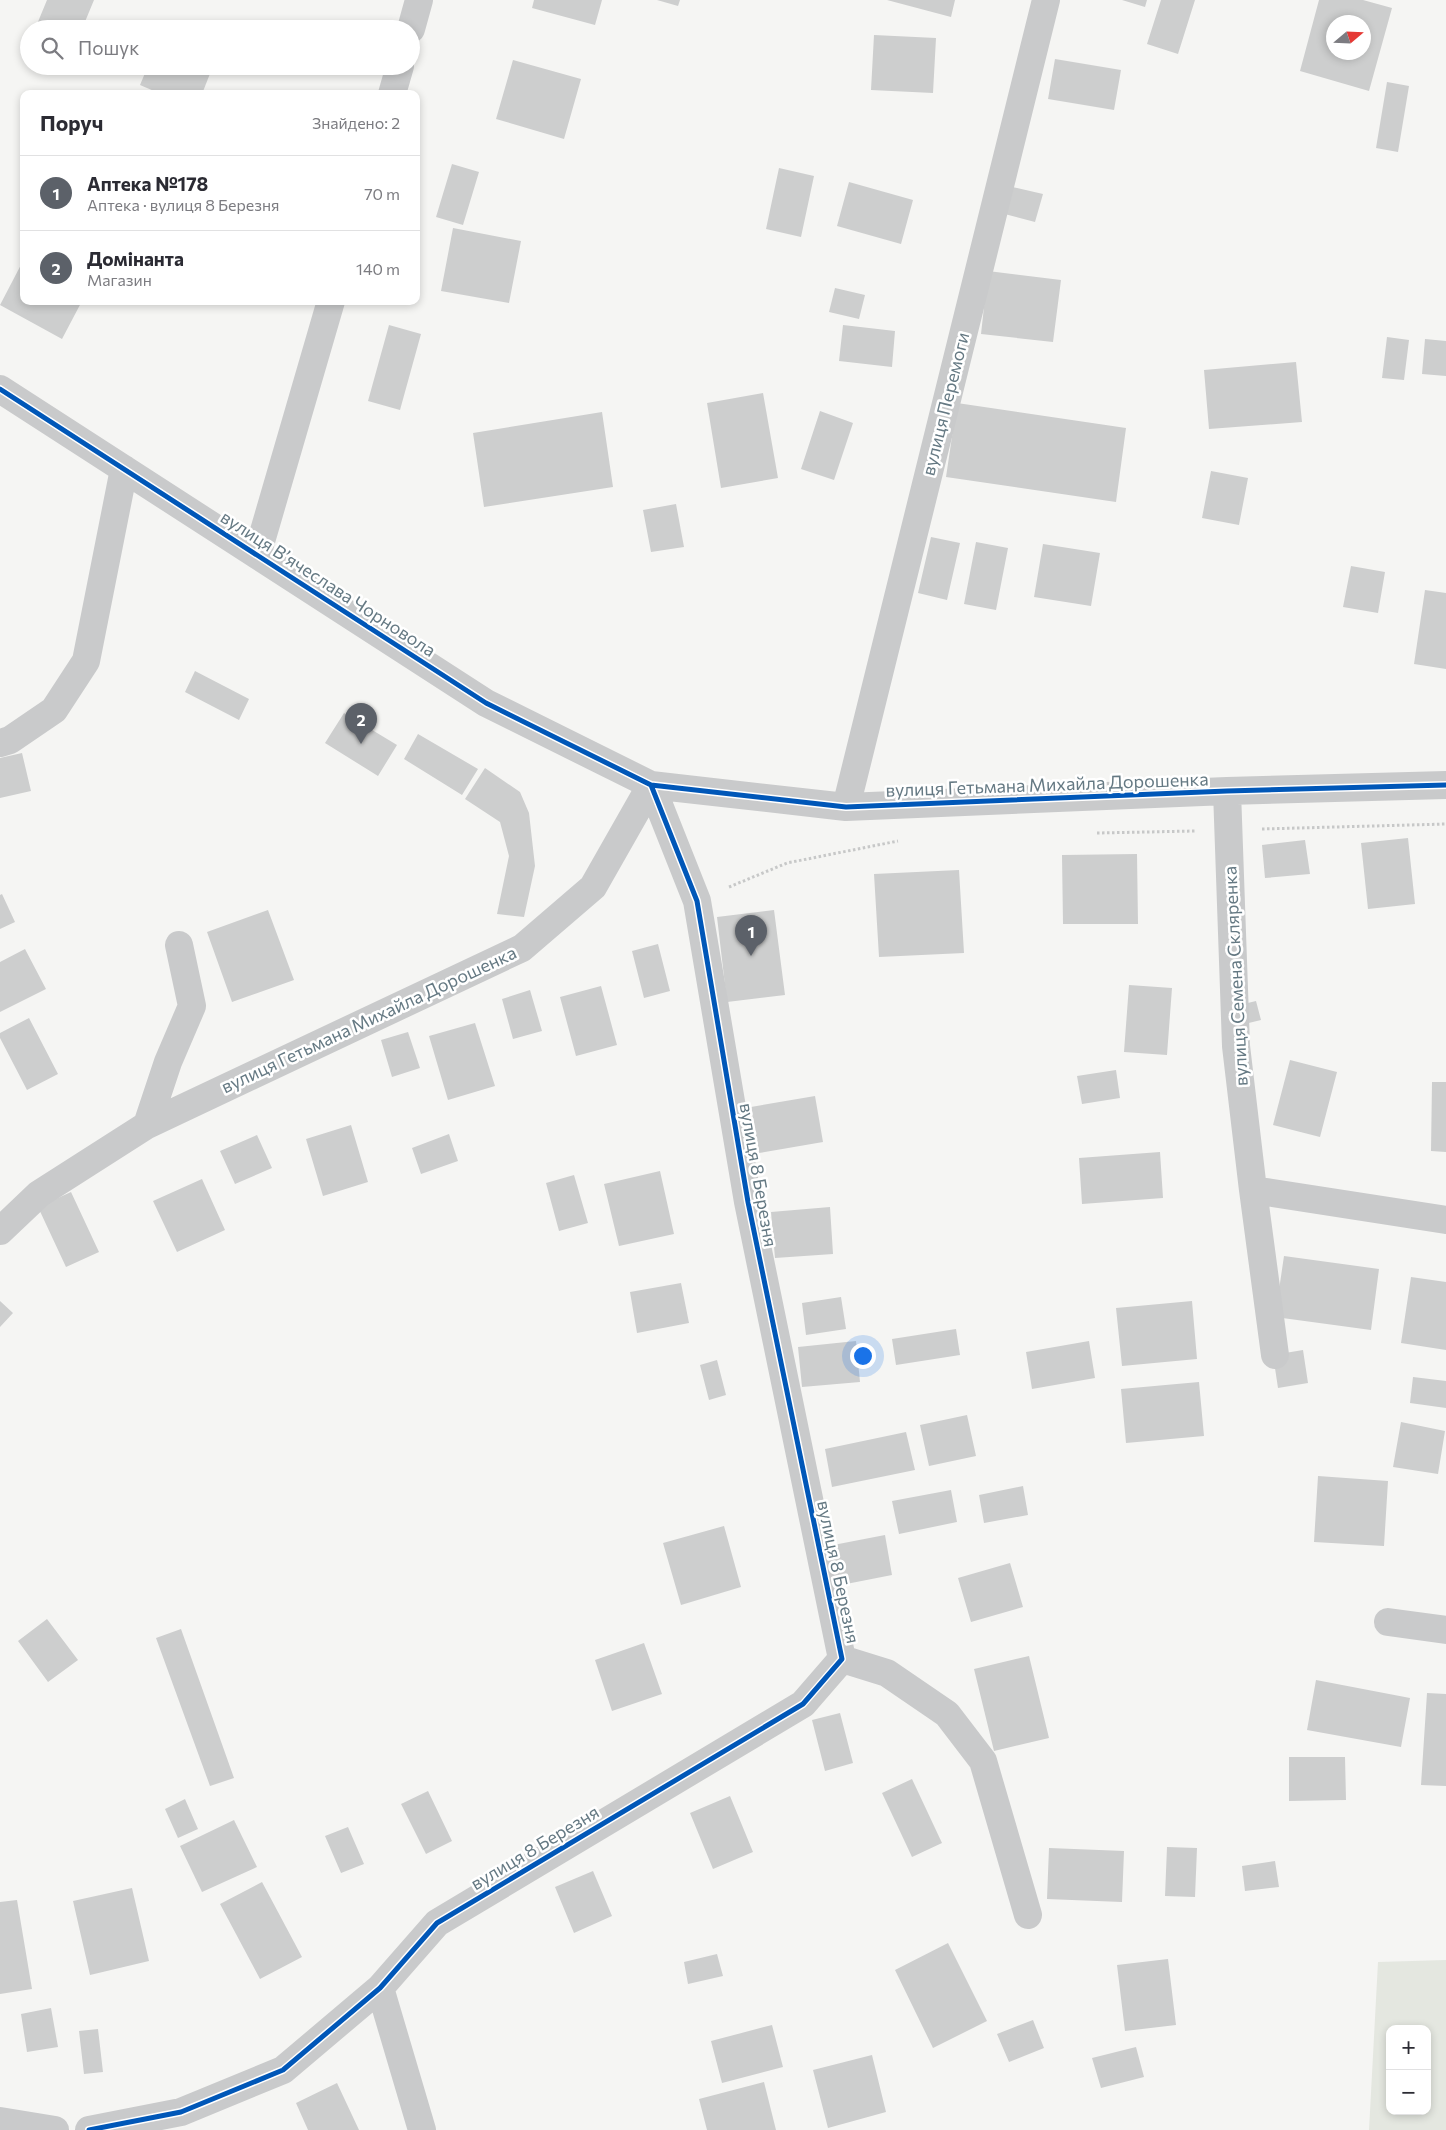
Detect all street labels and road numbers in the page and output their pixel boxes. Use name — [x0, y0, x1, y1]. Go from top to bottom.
street label: вулиця Перемоги — [917, 330, 973, 478]
street label: вулиця Вʼячеслава Чорновола — [217, 505, 440, 661]
street label: вулиця Гетьмана Михайла Дорошенка — [885, 767, 1209, 801]
street label: вулиця Семена Скляренка — [1218, 865, 1252, 1087]
street label: вулиця Гетьмана Михайла Дорошенка — [217, 941, 520, 1097]
street label: вулиця 8 Березня — [735, 1101, 782, 1249]
street label: вулиця 8 Березня — [813, 1498, 865, 1645]
street label: вулиця 8 Березня — [466, 1800, 603, 1894]

